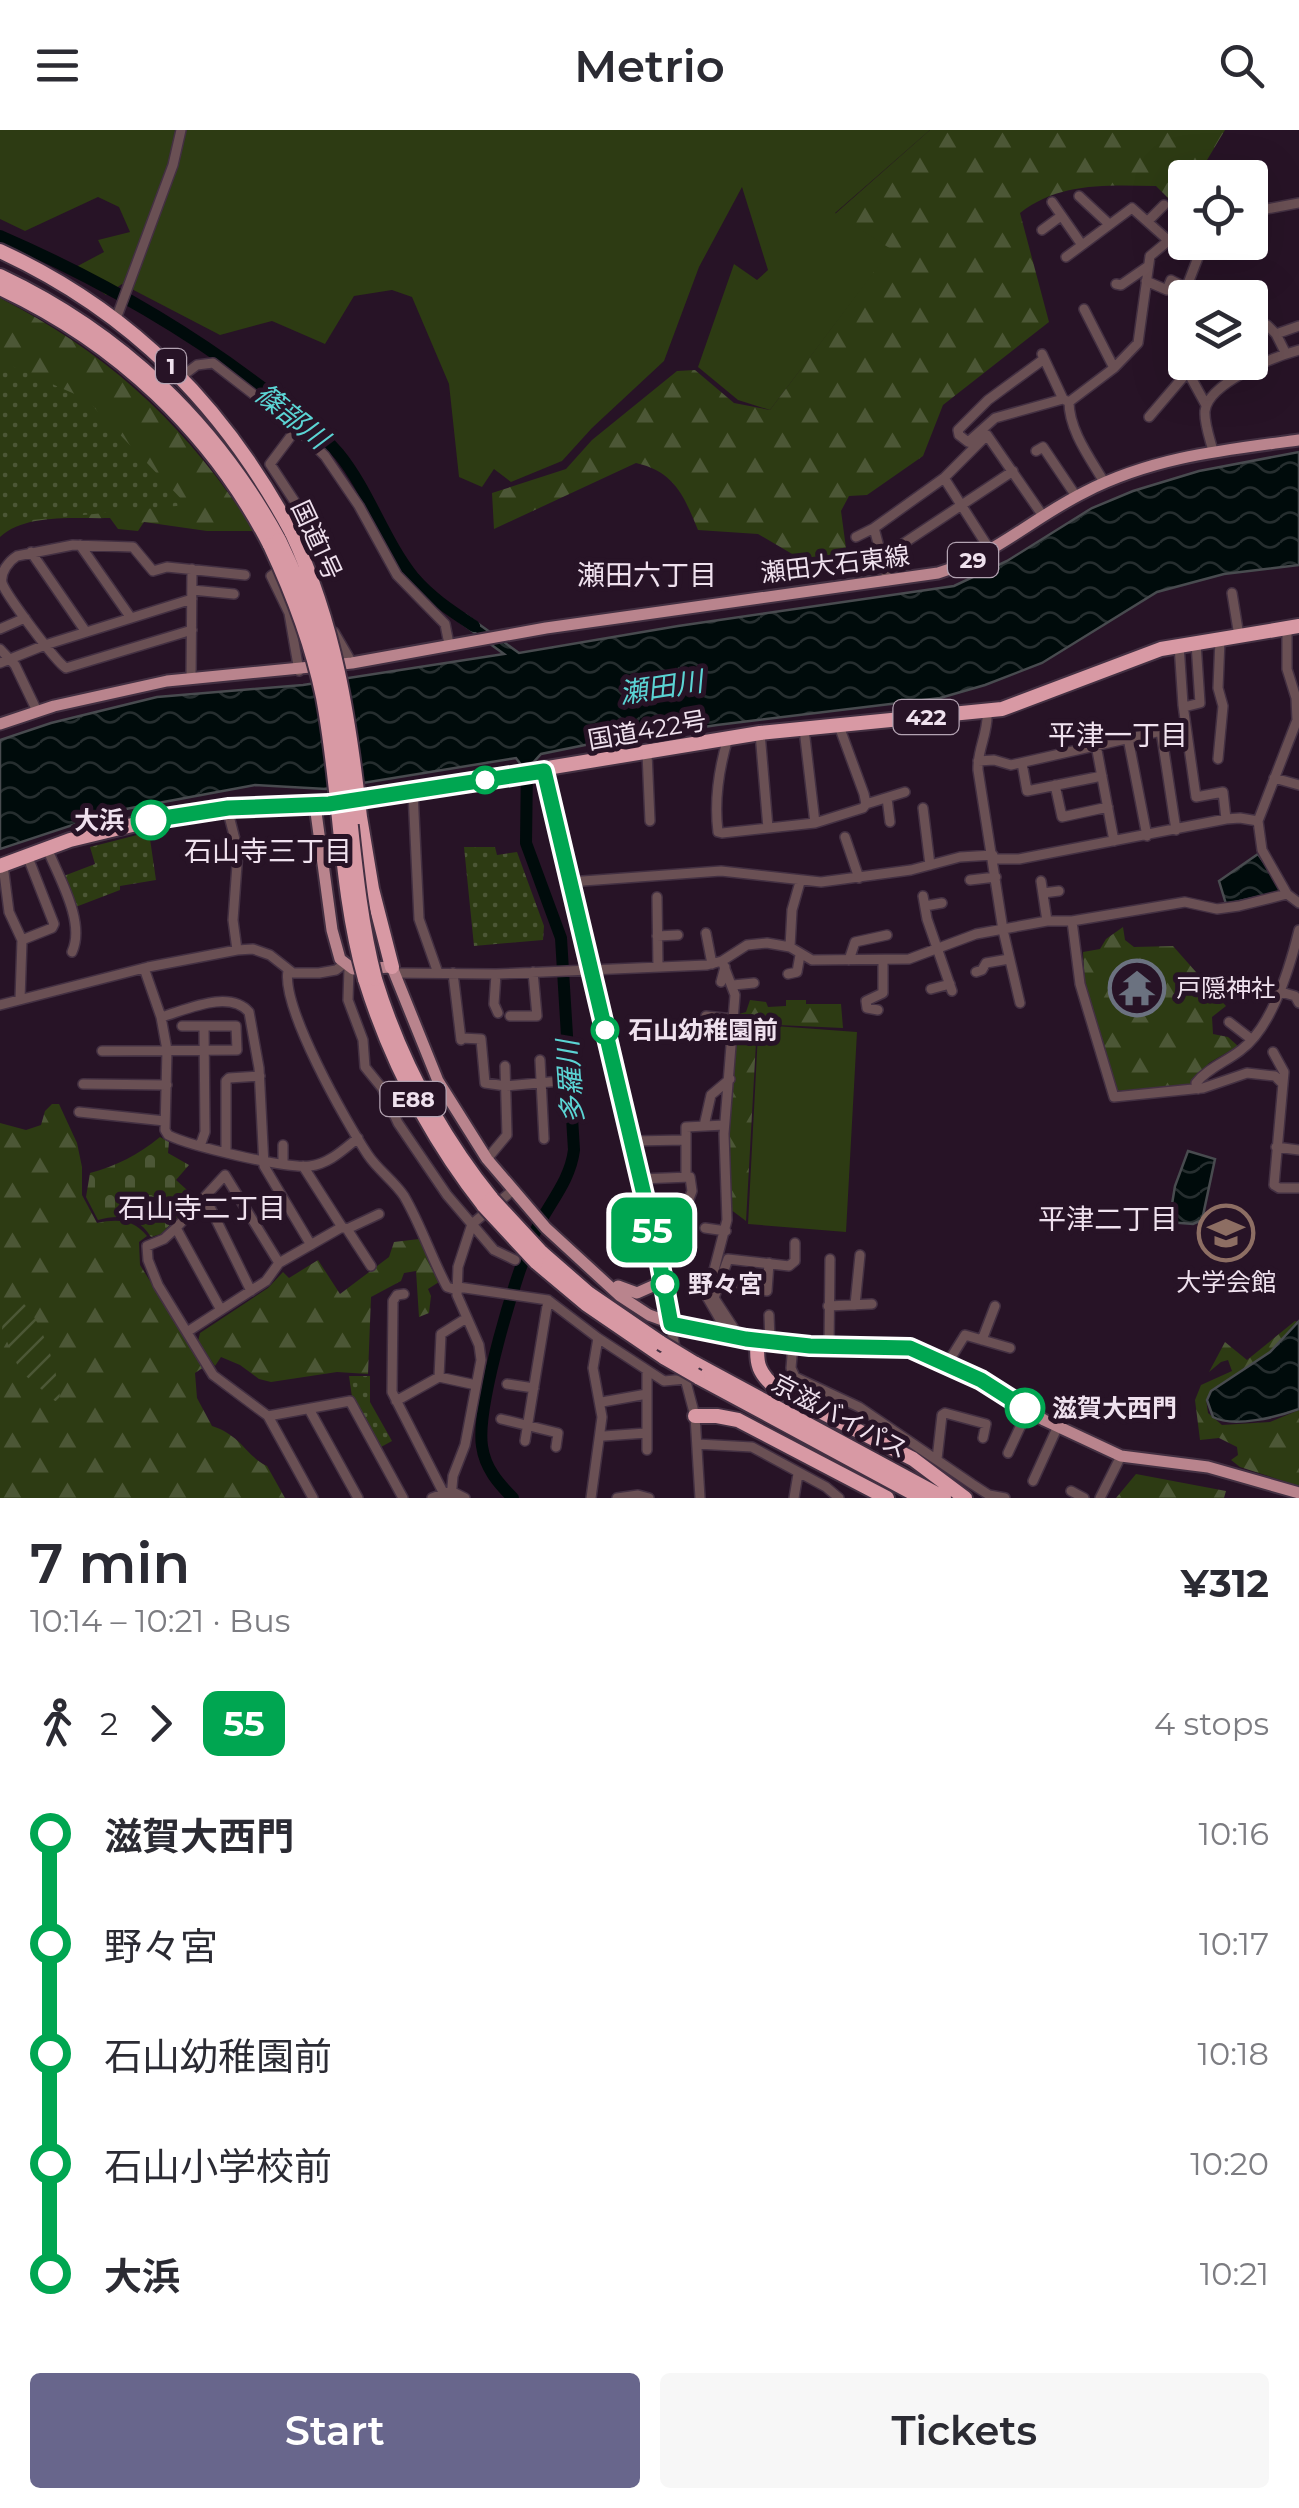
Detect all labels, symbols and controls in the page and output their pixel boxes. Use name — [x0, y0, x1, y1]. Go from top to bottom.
icon: menu — [30, 38, 85, 93]
text: Metrio — [574, 38, 725, 93]
icon: search — [1214, 38, 1269, 93]
map controls — [1168, 160, 1268, 380]
button: locate — [1168, 160, 1268, 260]
button: layers — [1168, 280, 1268, 380]
road number: 1 — [156, 349, 186, 383]
water label: 篠部川 — [249, 376, 338, 458]
street label: 国道1号 — [286, 496, 348, 584]
street label: 瀬田大石東線 — [759, 540, 911, 588]
road number: 29 — [948, 543, 998, 577]
district label: 瀬田六丁目 — [577, 558, 717, 592]
water label: 瀬田川 — [617, 663, 708, 710]
road number: 422 — [894, 700, 958, 734]
street label: 国道422号 — [585, 705, 709, 755]
district label: 平津一丁目 — [1048, 718, 1188, 752]
unlabelled marker — [472, 767, 498, 793]
marker: 大浜 — [132, 801, 170, 839]
place label: 大浜 — [74, 805, 124, 835]
district label: 石山寺三丁目 — [184, 834, 352, 868]
temple icon: 戸隠神社 — [1107, 958, 1167, 1018]
place label: 戸隠神社 — [1176, 973, 1276, 1003]
place label: 石山幼稚園前 — [628, 1015, 778, 1045]
marker: 石山幼稚園前 — [592, 1017, 618, 1043]
water label: 多羅川 — [550, 1036, 590, 1125]
road number: E88 — [380, 1082, 446, 1116]
district label: 石山寺二丁目 — [118, 1191, 286, 1225]
line badge: 55 — [607, 1198, 697, 1262]
district label: 平津二丁目 — [1038, 1202, 1178, 1236]
school or university icon: 大学会館 — [1196, 1203, 1256, 1263]
text: 55 — [631, 1209, 673, 1252]
place label: 大学会館 — [1176, 1267, 1276, 1297]
place label: 野々宮 — [688, 1269, 763, 1299]
marker: 野々宮 — [652, 1271, 678, 1297]
street label: 京滋バイパス — [767, 1368, 913, 1464]
marker: 滋賀大西門 — [1006, 1389, 1044, 1427]
place label: 滋賀大西門 — [1052, 1393, 1177, 1423]
text: 7 min — [30, 1530, 190, 1597]
text: ¥312 — [1181, 1560, 1269, 1607]
text: 10:14 – 10:21 · Bus — [30, 1601, 290, 1640]
icon: walk — [30, 1696, 85, 1751]
icon: forward — [133, 1696, 188, 1751]
text: 55 — [223, 1702, 265, 1745]
text: 2 — [100, 1704, 118, 1743]
text: 4 stops — [1154, 1704, 1269, 1743]
text: 滋賀大西門 — [104, 1813, 294, 1860]
text: 10:16 — [1198, 1814, 1269, 1853]
text: 野々宮 — [104, 1923, 218, 1970]
text: 10:17 — [1199, 1924, 1269, 1963]
text: 石山幼稚園前 — [104, 2033, 332, 2080]
text: 10:18 — [1198, 2034, 1269, 2073]
text: 石山小学校前 — [104, 2143, 332, 2190]
text: 10:20 — [1190, 2144, 1269, 2183]
text: 大浜 — [104, 2253, 180, 2300]
text: 10:21 — [1200, 2254, 1269, 2293]
button: Start — [30, 2373, 640, 2488]
button: Tickets — [660, 2373, 1269, 2488]

